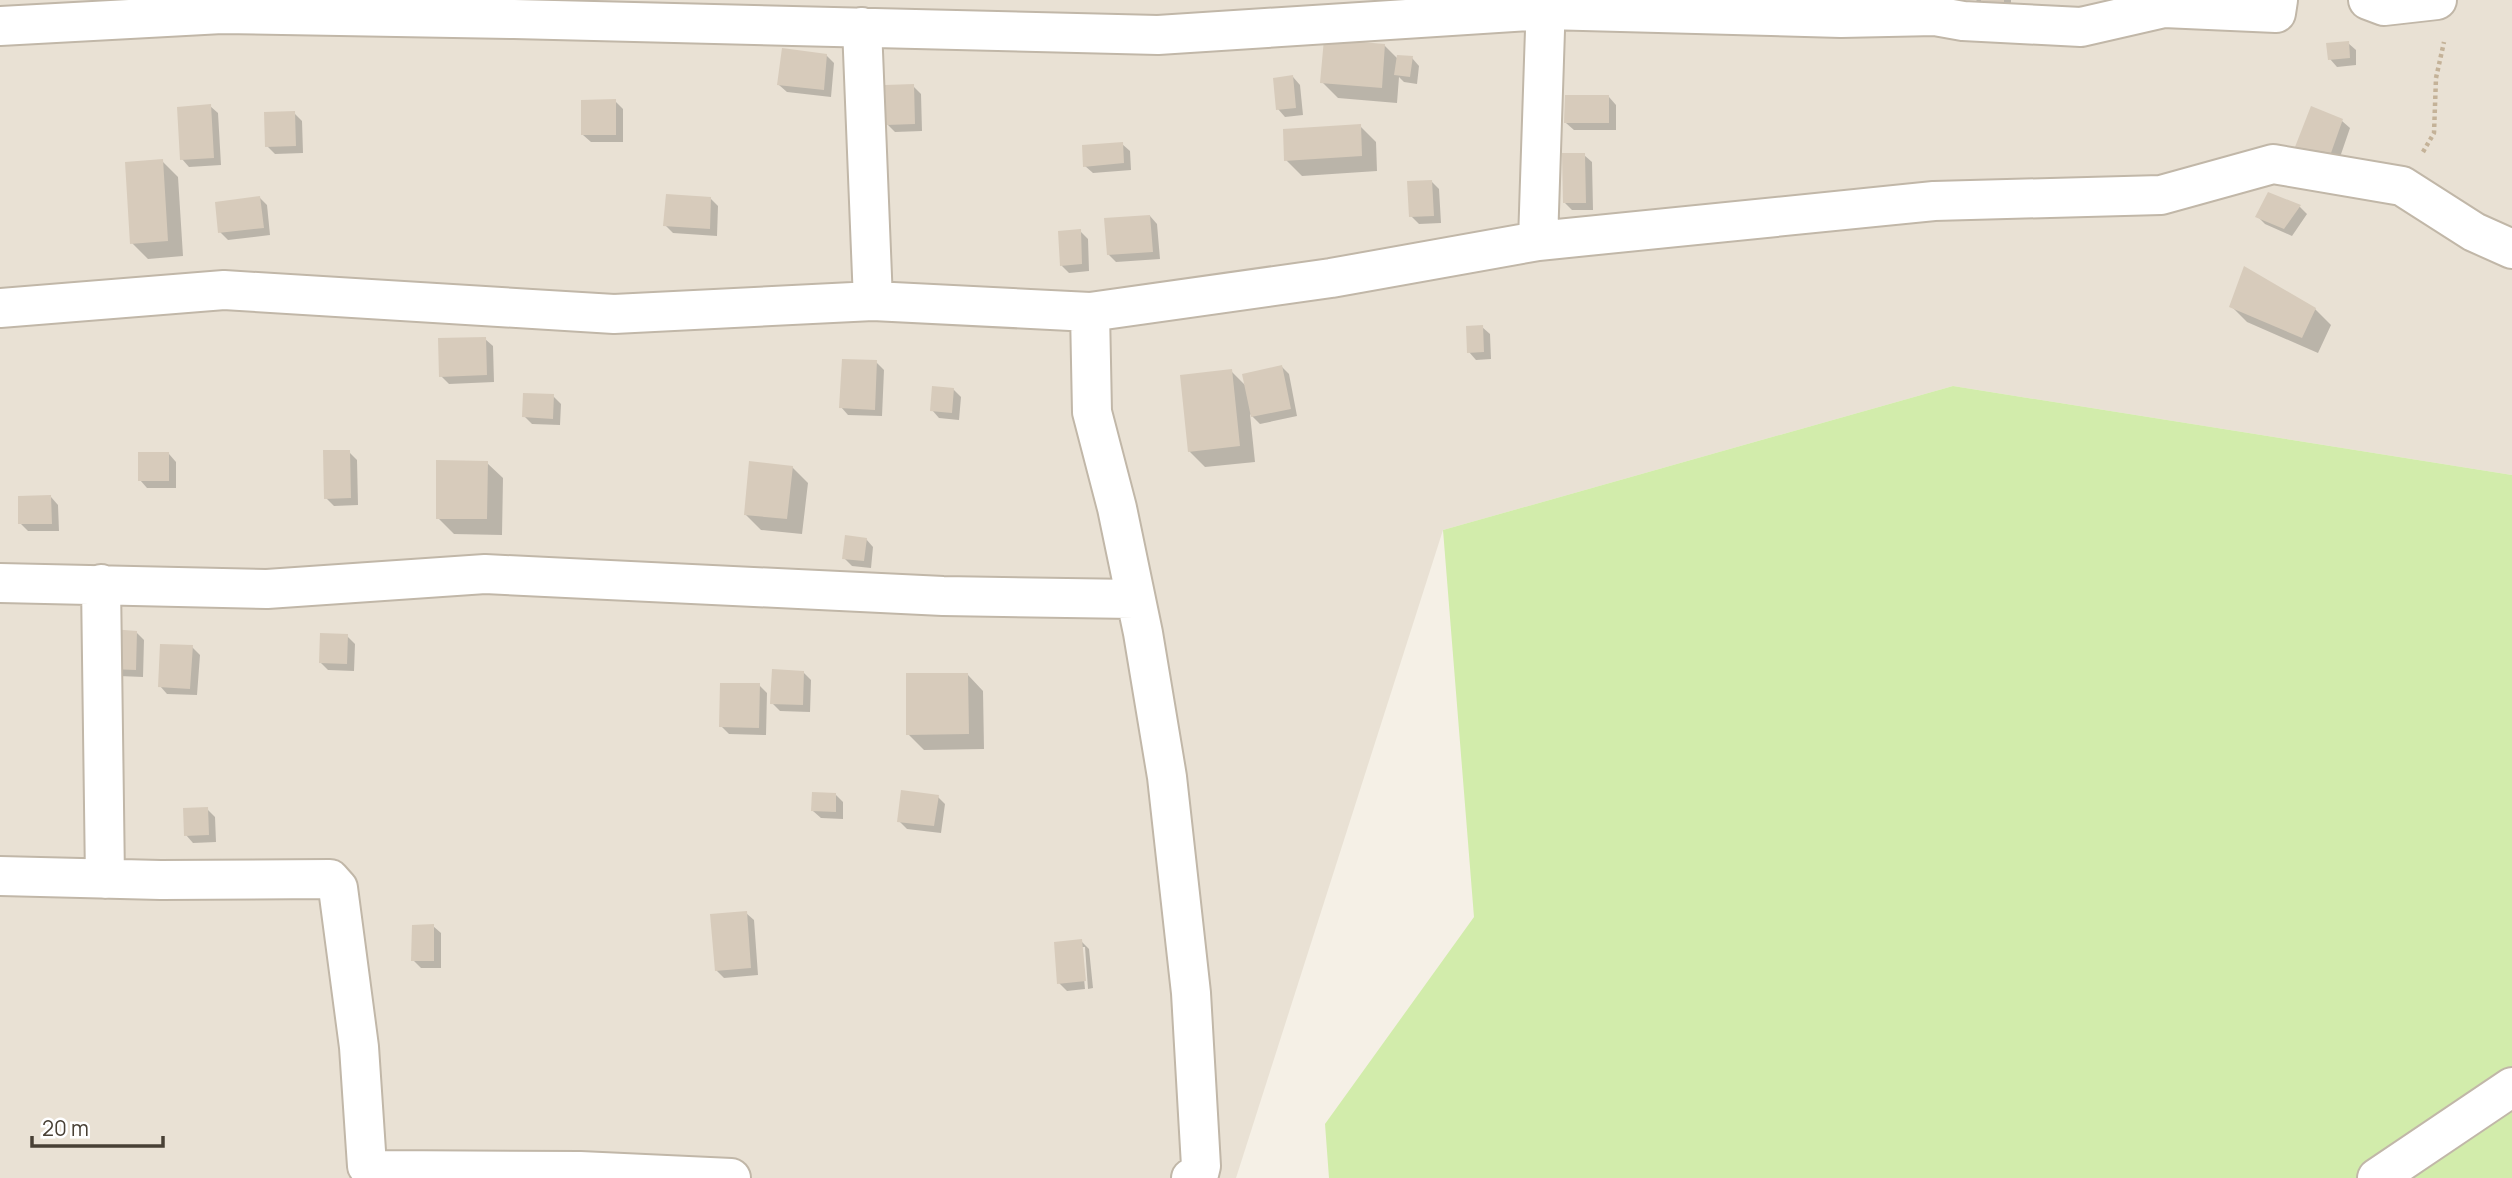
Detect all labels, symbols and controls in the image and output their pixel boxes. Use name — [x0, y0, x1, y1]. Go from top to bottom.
scale bar — [32, 1104, 163, 1148]
text: 20 m — [42, 1114, 89, 1142]

